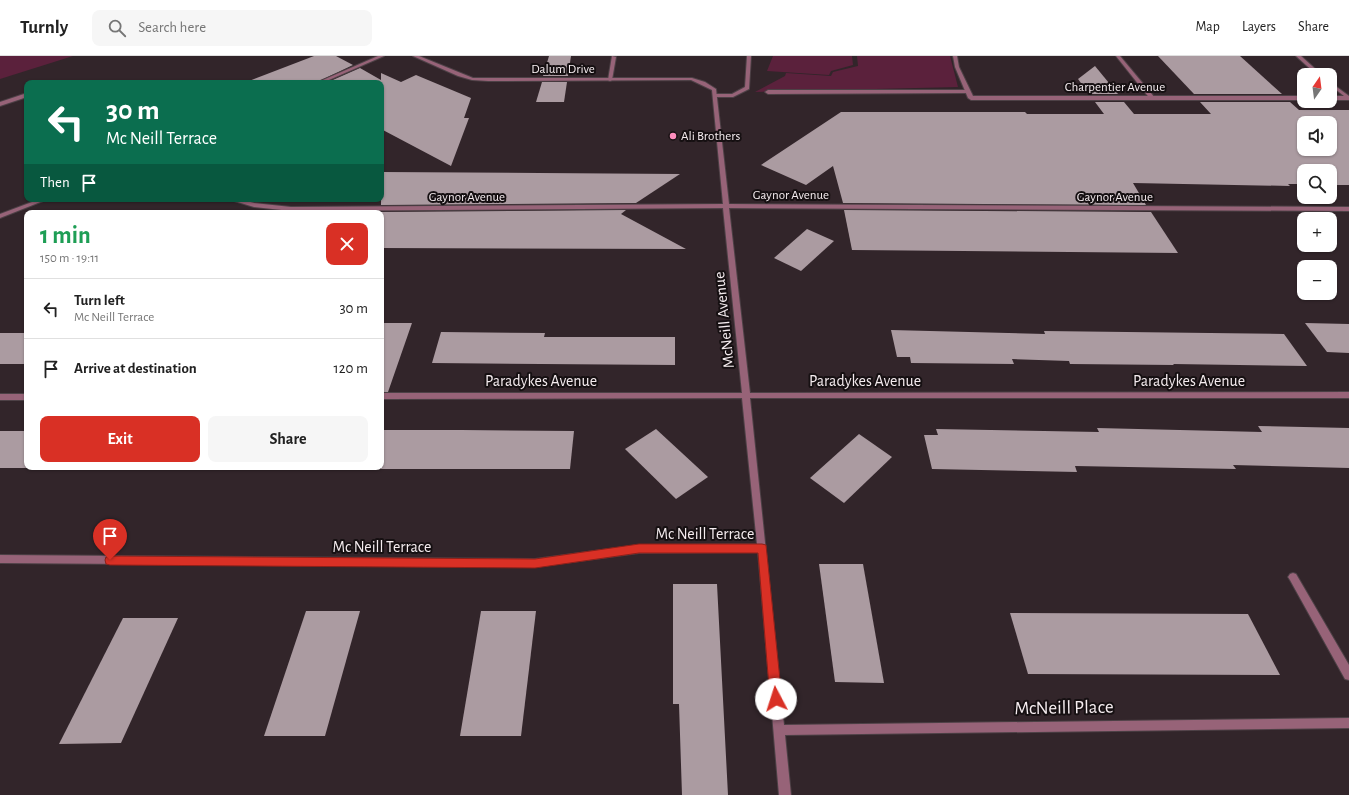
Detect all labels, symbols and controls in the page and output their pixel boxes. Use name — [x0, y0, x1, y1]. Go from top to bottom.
search box — [92, 10, 372, 46]
icon: search — [106, 17, 128, 39]
text: Turnly — [20, 18, 68, 37]
text: Search here — [138, 20, 206, 35]
text: Map — [1195, 20, 1220, 34]
text: Layers — [1242, 20, 1276, 34]
text: Share — [1298, 20, 1329, 34]
street label: Dalum Drive — [531, 63, 595, 76]
north arrow — [1297, 68, 1337, 108]
map controls — [1297, 68, 1337, 300]
street label: Charpentier Avenue — [1065, 81, 1165, 94]
icon: left — [40, 96, 92, 148]
text: 30 m — [106, 97, 159, 125]
button: sound — [1297, 116, 1337, 156]
text: Mc Neill Terrace — [106, 130, 217, 148]
place label: Ali Brothers — [681, 130, 741, 143]
marker: Ali Brothers — [668, 131, 678, 141]
button: search — [1297, 164, 1337, 204]
icon: arrive — [78, 172, 100, 194]
text: Then — [40, 175, 70, 190]
street label: Gaynor Avenue — [753, 189, 829, 202]
street label: Gaynor Avenue — [429, 191, 505, 204]
street label: Gaynor Avenue — [1077, 191, 1153, 204]
button: + — [1297, 212, 1337, 252]
button: close — [326, 223, 368, 265]
text: 1 min — [40, 224, 91, 248]
text: 150 m · 19:11 — [40, 252, 99, 265]
button: − — [1297, 260, 1337, 300]
street label: McNeill Avenue — [711, 271, 737, 369]
text: Turn left — [74, 293, 125, 308]
icon: left — [40, 298, 62, 320]
text: 30 m — [339, 301, 368, 316]
text: Mc Neill Terrace — [74, 311, 154, 324]
icon: arrive — [40, 358, 62, 380]
text: Arrive at destination — [74, 361, 197, 376]
text: 120 m — [334, 361, 368, 376]
street label: Paradykes Avenue — [485, 373, 597, 390]
street label: Paradykes Avenue — [809, 373, 921, 390]
street label: Paradykes Avenue — [1133, 373, 1245, 390]
button: Exit — [40, 416, 200, 462]
button: Share — [208, 416, 368, 462]
pin — [93, 519, 127, 560]
icon: arrive — [99, 525, 121, 547]
street label: Mc Neill Terrace — [656, 526, 754, 542]
street label: Mc Neill Terrace — [333, 539, 431, 555]
position arrow — [755, 678, 797, 720]
street label: McNeill Place — [1014, 698, 1114, 718]

